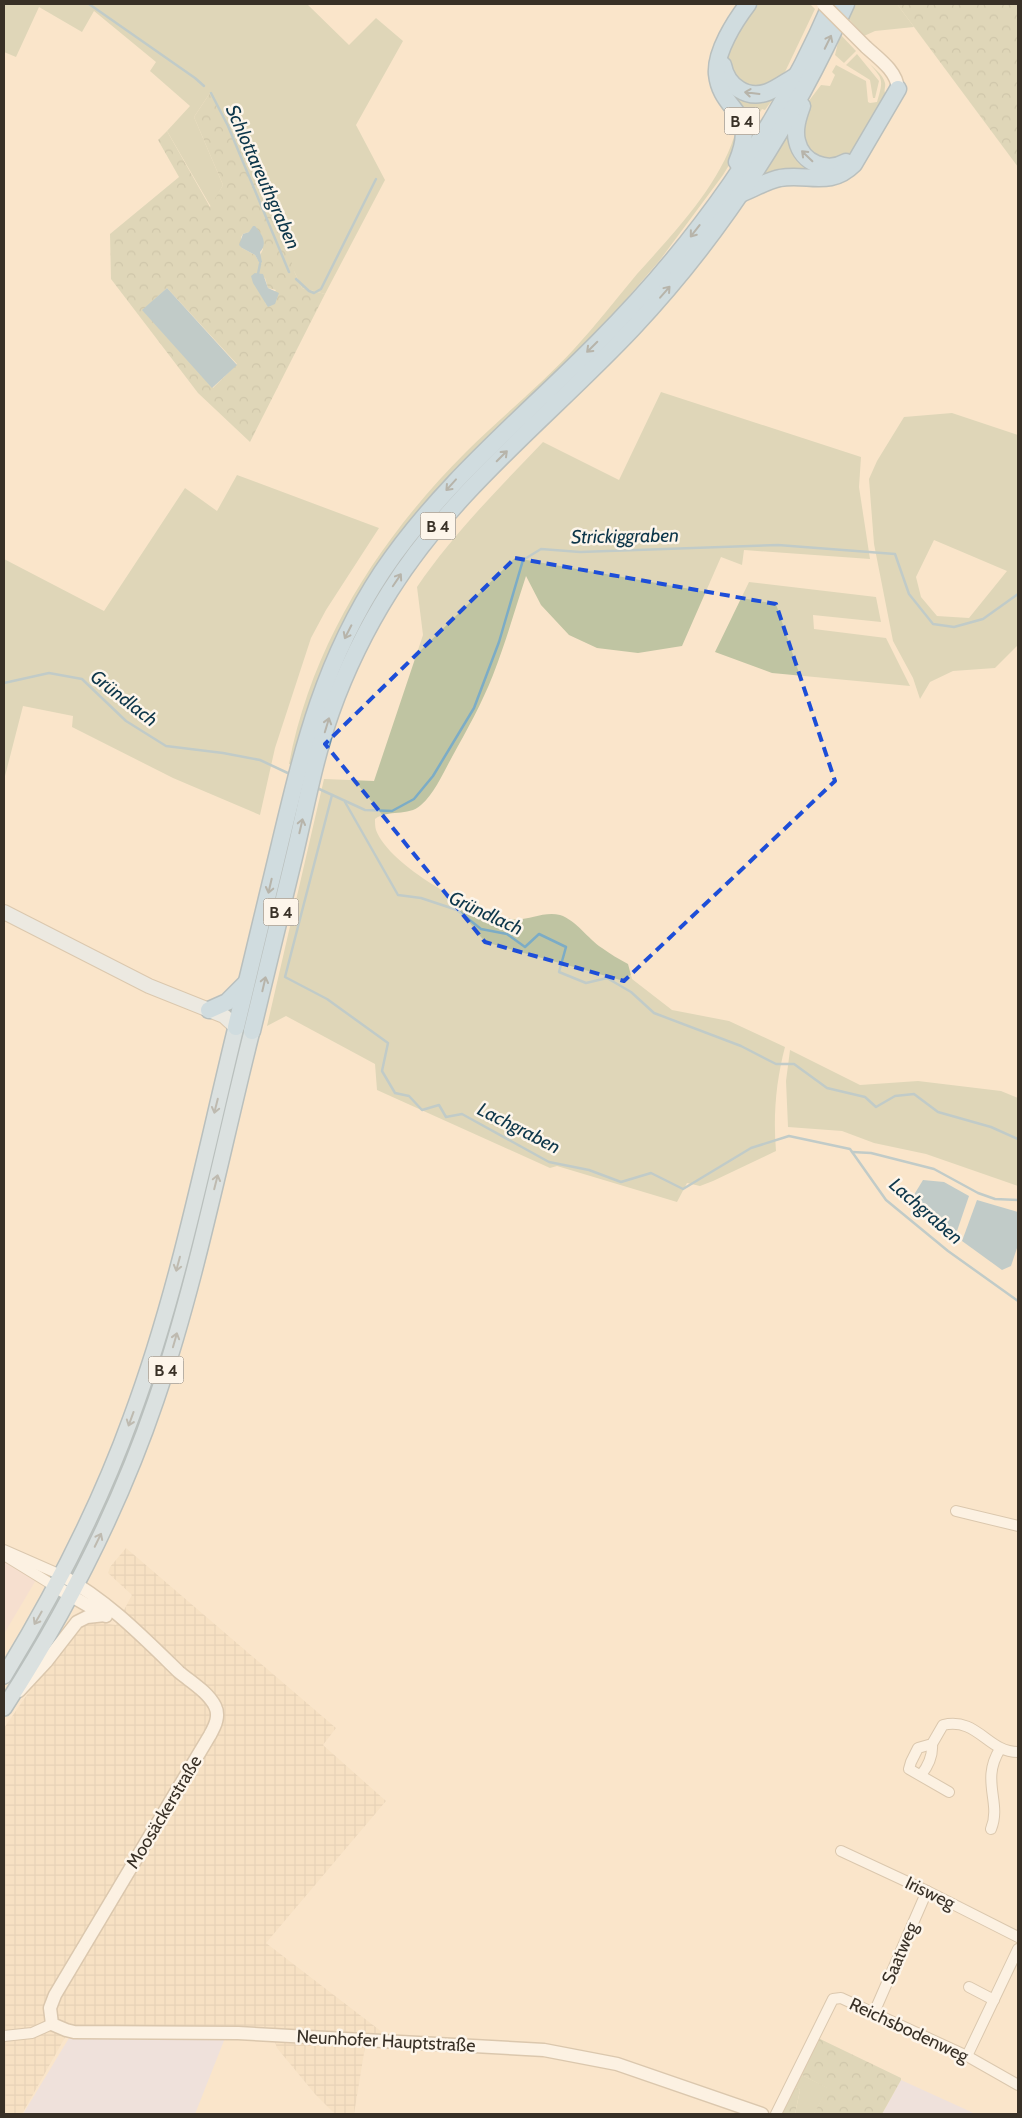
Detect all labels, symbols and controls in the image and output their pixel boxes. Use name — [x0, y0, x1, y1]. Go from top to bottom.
one-way arrow — [824, 35, 834, 50]
one-way arrow — [744, 88, 760, 98]
water label: Schlottareuthgraben — [221, 101, 305, 253]
road number: B 4 — [724, 108, 760, 134]
one-way arrow — [801, 150, 813, 162]
one-way arrow — [690, 224, 701, 237]
one-way arrow — [659, 286, 670, 299]
one-way arrow — [587, 341, 599, 353]
one-way arrow — [496, 450, 508, 462]
one-way arrow — [445, 479, 457, 492]
road number: B 4 — [420, 512, 456, 540]
water label: Strickiggraben — [571, 524, 679, 548]
one-way arrow — [393, 573, 403, 587]
one-way arrow — [343, 624, 352, 639]
water label: Gründlach — [86, 665, 162, 731]
one-way arrow — [323, 718, 332, 734]
one-way arrow — [297, 818, 307, 834]
one-way arrow — [265, 877, 274, 893]
water label: Gründlach — [445, 886, 527, 940]
road number: B 4 — [264, 899, 298, 926]
one-way arrow — [260, 976, 269, 992]
one-way arrow — [211, 1097, 220, 1113]
water label: Lachgraben — [474, 1097, 564, 1159]
water label: Lachgraben — [885, 1173, 967, 1249]
one-way arrow — [212, 1175, 221, 1191]
one-way arrow — [173, 1255, 182, 1271]
one-way arrow — [171, 1332, 181, 1348]
road number: B 4 — [148, 1356, 184, 1384]
one-way arrow — [126, 1411, 135, 1427]
one-way arrow — [94, 1533, 103, 1548]
one-way arrow — [33, 1611, 43, 1626]
street label: Moosäckerstraße — [122, 1751, 206, 1873]
street label: Irisweg — [902, 1872, 959, 1915]
street label: Saatweg — [877, 1918, 923, 1987]
street label: Reichsbodenweg — [846, 1993, 973, 2068]
street label: Neunhofer Hauptstraße — [296, 2025, 476, 2057]

